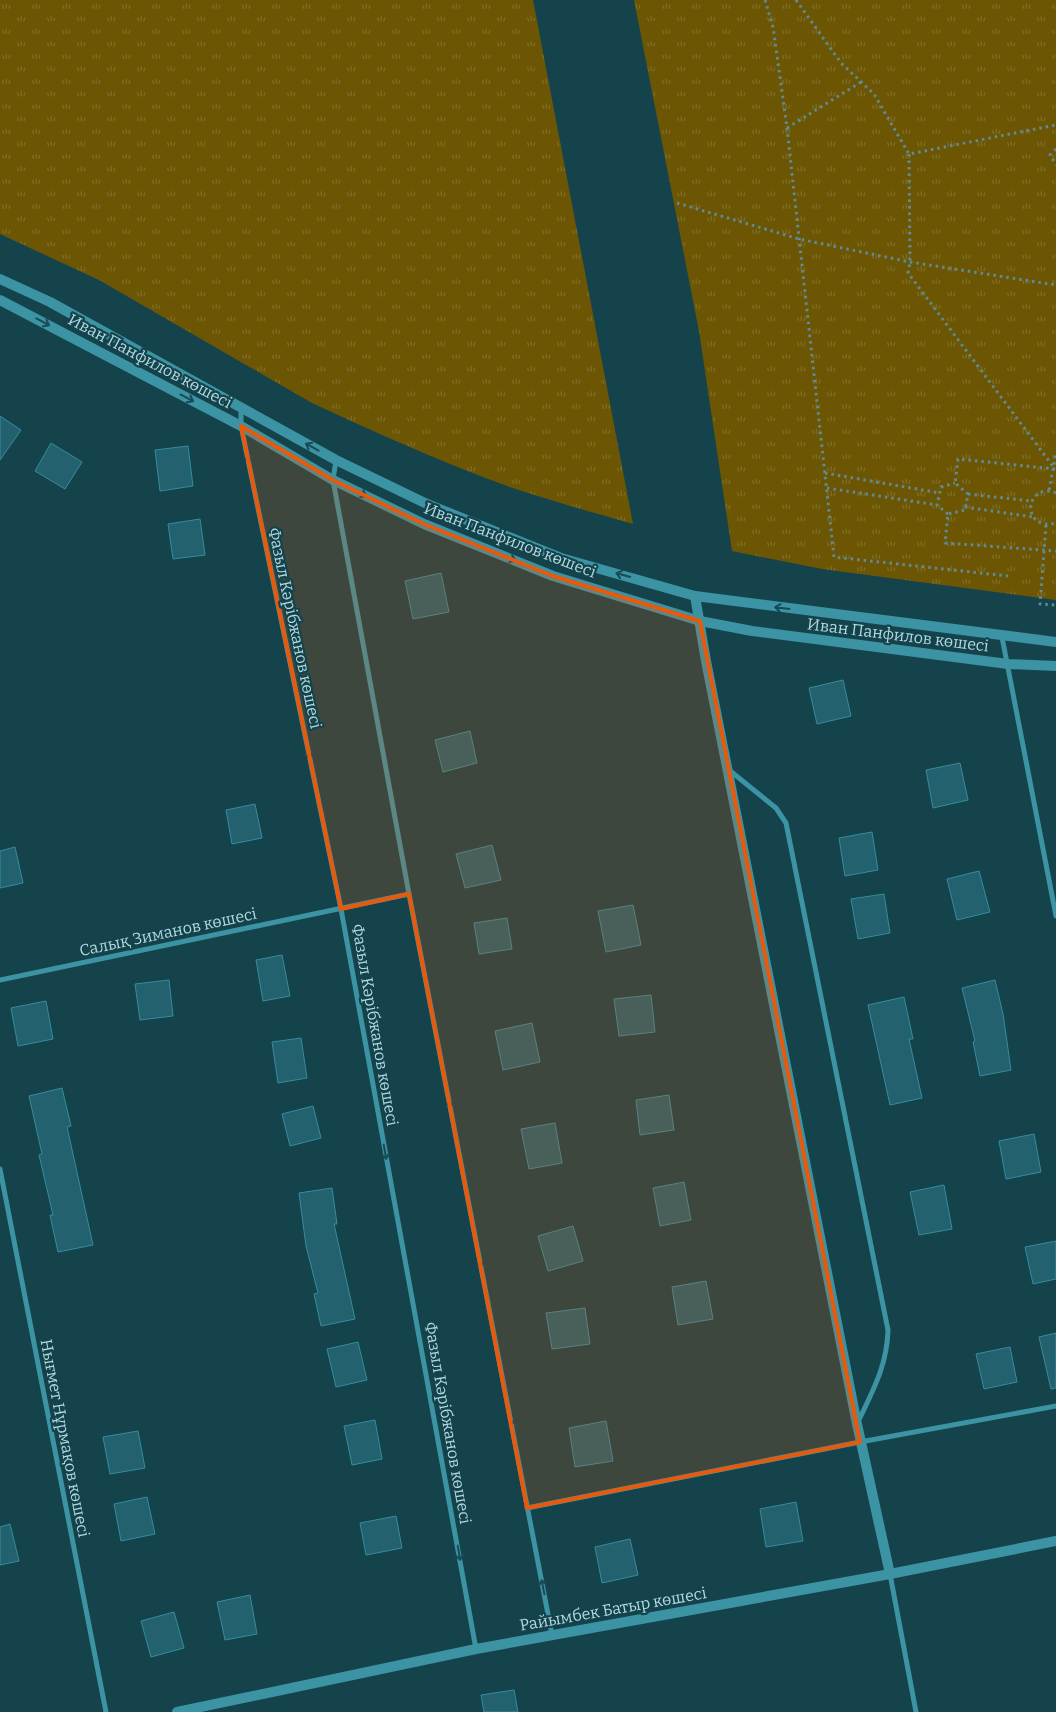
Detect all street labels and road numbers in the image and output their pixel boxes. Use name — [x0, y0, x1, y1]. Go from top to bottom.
street label: Иван Панфилов көшесі — [65, 310, 235, 412]
street label: Иван Панфилов көшесі — [421, 498, 599, 582]
street label: Фазыл Кәрібжанов көшесі — [264, 526, 326, 730]
street label: Иван Панфилов көшесі — [806, 614, 990, 656]
street label: Салық Зиманов көшесі — [78, 904, 259, 960]
street label: Фазыл Кәрібжанов көшесі — [348, 923, 402, 1128]
street label: Фазыл Кәрібжанов көшесі — [421, 1321, 475, 1526]
street label: Нығмет Нұрмақов көшесі — [36, 1337, 94, 1539]
street label: Райымбек Батыр көшесі — [518, 1583, 708, 1635]

